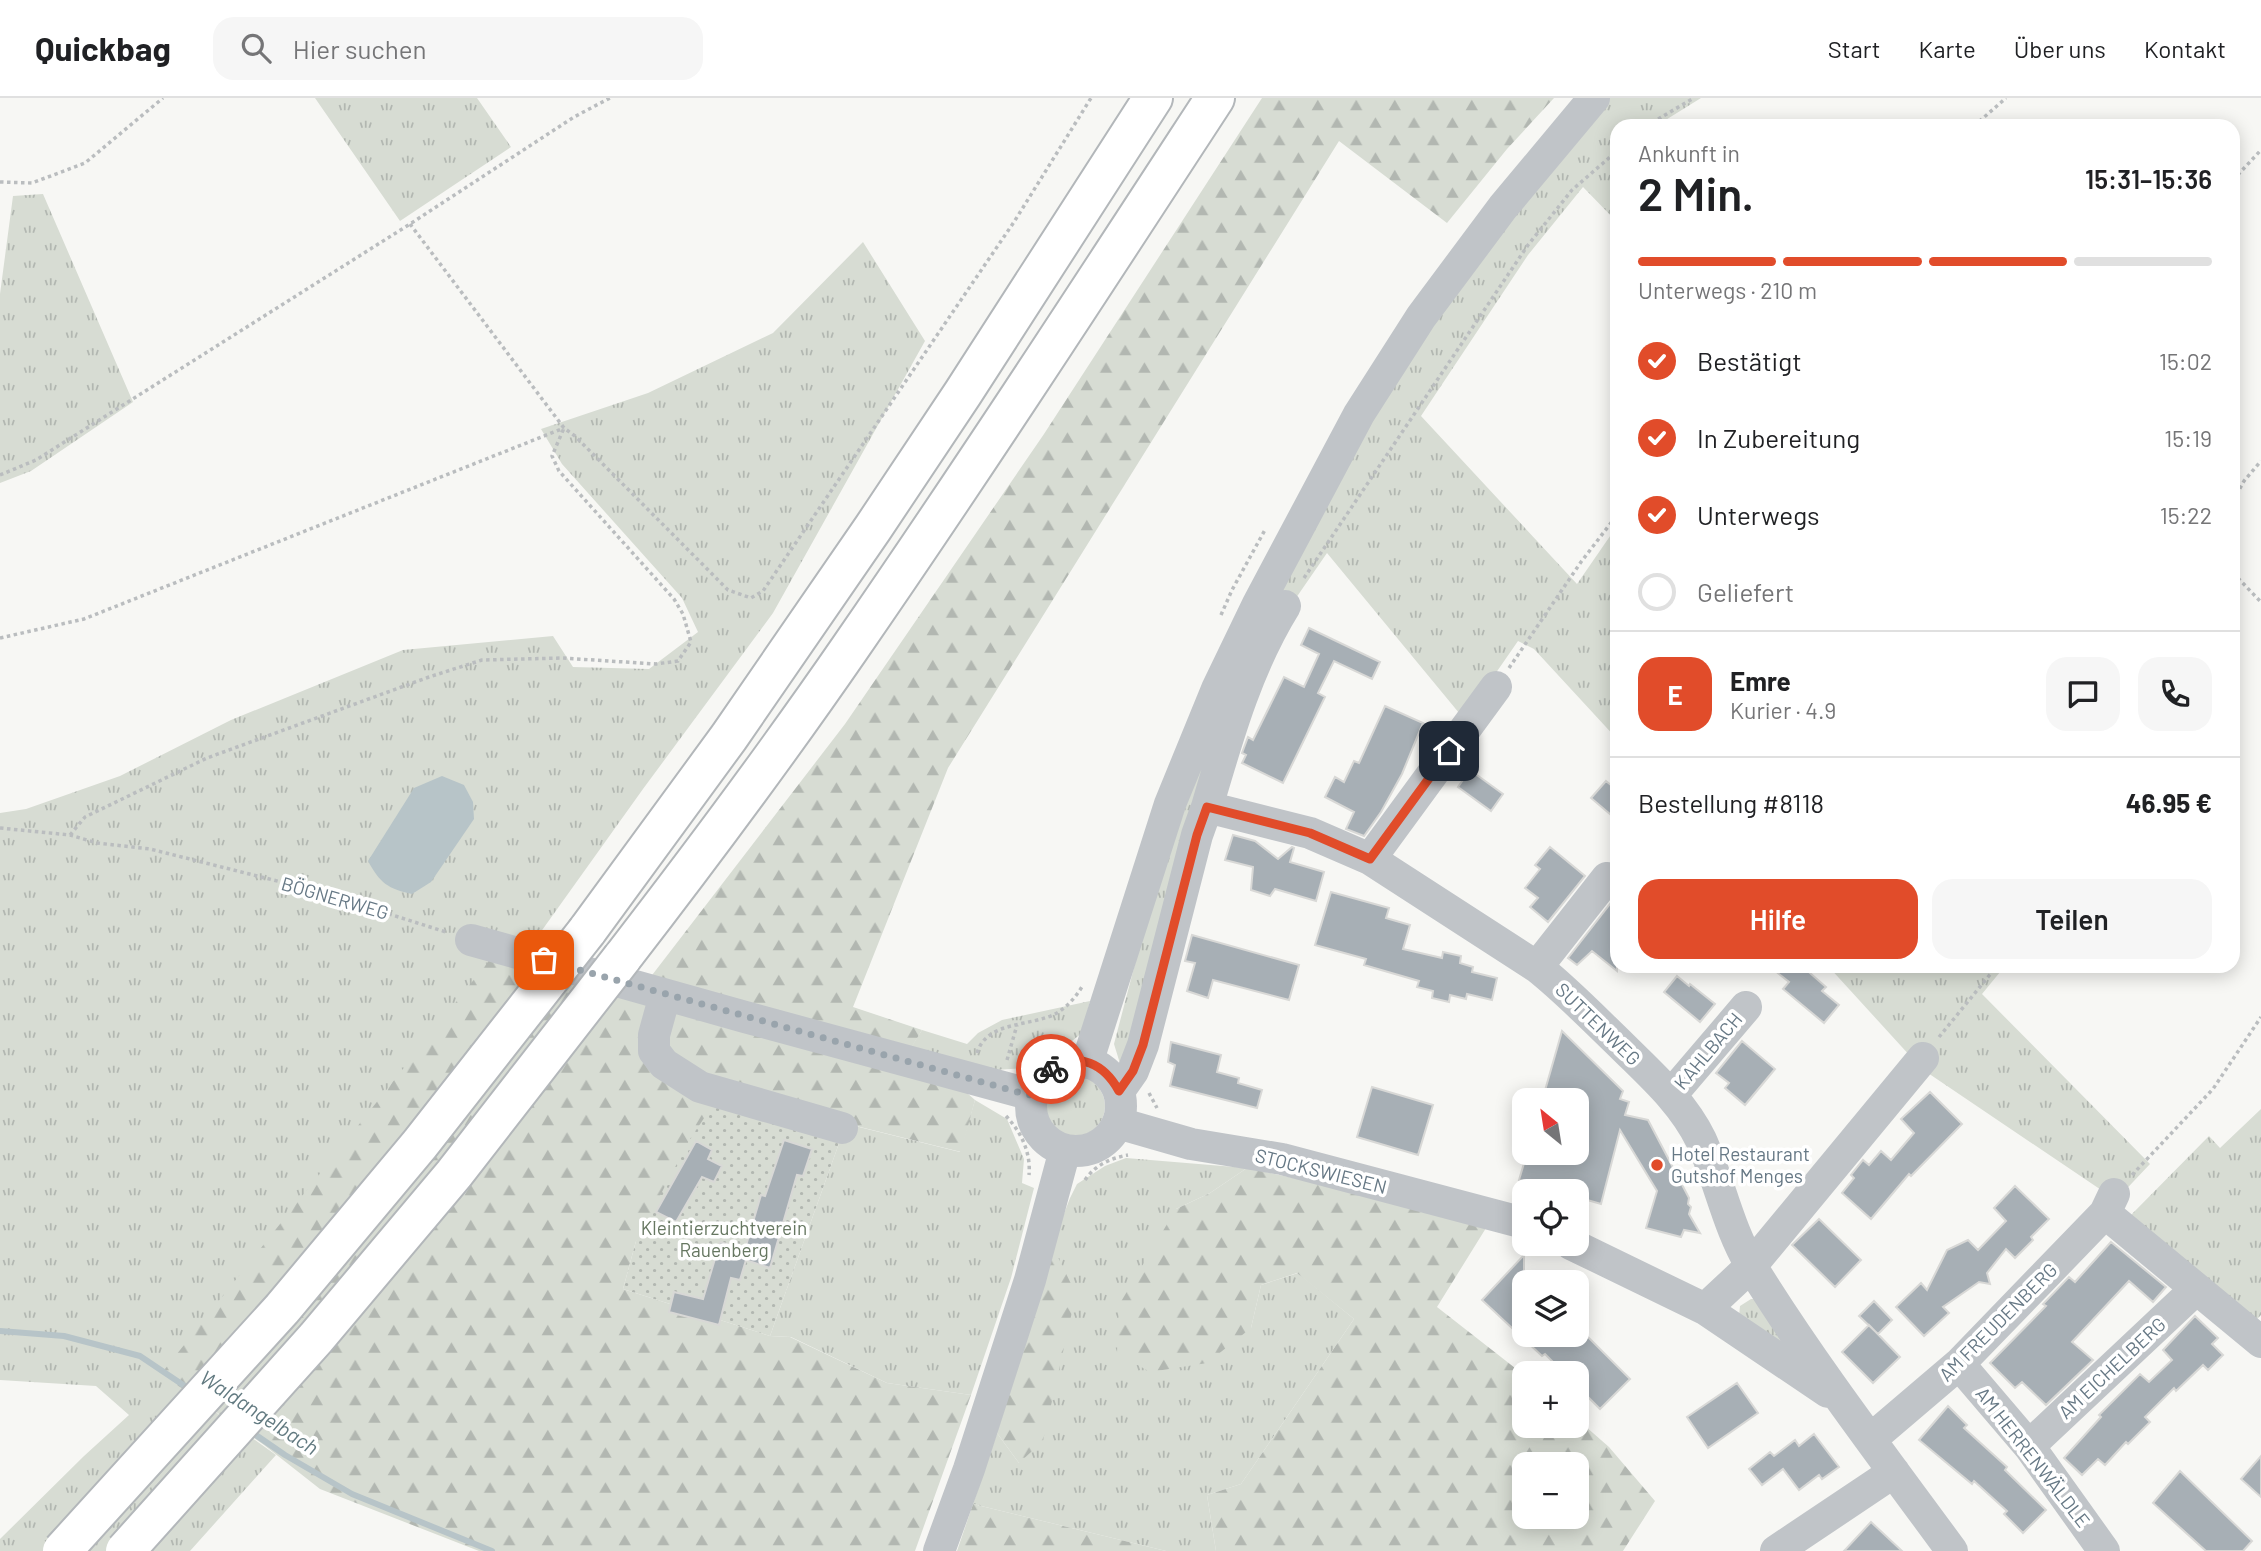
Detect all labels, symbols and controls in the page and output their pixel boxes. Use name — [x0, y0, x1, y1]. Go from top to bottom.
search box — [213, 17, 703, 80]
text: Quickbag — [35, 28, 171, 68]
icon: search — [237, 29, 275, 67]
text: Hier suchen — [293, 33, 427, 64]
text: Start — [1828, 34, 1881, 63]
text: Karte — [1919, 34, 1976, 63]
text: Über uns — [2014, 34, 2106, 63]
text: Kontakt — [2144, 34, 2226, 63]
text: Ankunft in — [1638, 139, 1740, 167]
text: 15:31–15:36 — [2085, 163, 2212, 194]
text: 2 Min. — [1638, 165, 1754, 220]
text: Unterwegs · 210 m — [1638, 276, 1817, 304]
icon: check — [1638, 342, 1676, 380]
text: Bestätigt — [1697, 345, 1802, 376]
text: 15:02 — [2159, 347, 2212, 375]
icon: check — [1638, 419, 1676, 457]
text: In Zubereitung — [1697, 422, 1860, 453]
text: 15:19 — [2164, 424, 2212, 452]
icon: check — [1638, 496, 1676, 534]
text: Unterwegs — [1697, 499, 1819, 530]
text: 15:22 — [2160, 501, 2212, 529]
text: Geliefert — [1697, 576, 1794, 607]
button: chat — [2046, 657, 2120, 731]
button: phone — [2138, 657, 2212, 731]
text: Emre — [1730, 665, 1791, 696]
text: E — [1667, 679, 1683, 710]
text: Kurier · 4.9 — [1730, 696, 1836, 724]
pin — [1419, 721, 1479, 781]
icon: home — [1430, 732, 1468, 770]
text: Bestellung #8118 — [1638, 787, 1824, 818]
text: 46.95 € — [2126, 787, 2212, 818]
street label: BÖGNERWEG — [279, 871, 391, 924]
button: Hilfe — [1638, 879, 1918, 959]
button: Teilen — [1932, 879, 2212, 959]
pin — [514, 930, 574, 990]
icon: bag — [525, 941, 563, 979]
street label: SUTTENWEG — [1551, 978, 1646, 1070]
street label: KAHLBACH — [1669, 1007, 1747, 1094]
courier — [1016, 1034, 1086, 1104]
icon: bike — [1032, 1050, 1070, 1088]
north arrow — [1512, 1088, 1589, 1166]
map controls — [1512, 1088, 1589, 1529]
place label: Hotel Restaurant Gutshof Menges — [1671, 1142, 1810, 1187]
street label: STOCKSWIESEN — [1253, 1143, 1389, 1198]
marker: Hotel Restaurant Gutshof Menges — [1649, 1157, 1665, 1173]
button: locate — [1512, 1179, 1589, 1256]
park label: Kleintierzuchtverein Rauenberg — [641, 1216, 807, 1261]
street label: AM FREUDENBERG — [1934, 1258, 2062, 1386]
button: layers — [1512, 1270, 1589, 1347]
street label: AM EICHELBERG — [2053, 1312, 2170, 1423]
button: + — [1512, 1361, 1589, 1438]
water label: Waldangelbach — [196, 1364, 324, 1459]
street label: AM HERRENWÄLDLE — [1971, 1382, 2095, 1531]
button: − — [1512, 1452, 1589, 1529]

